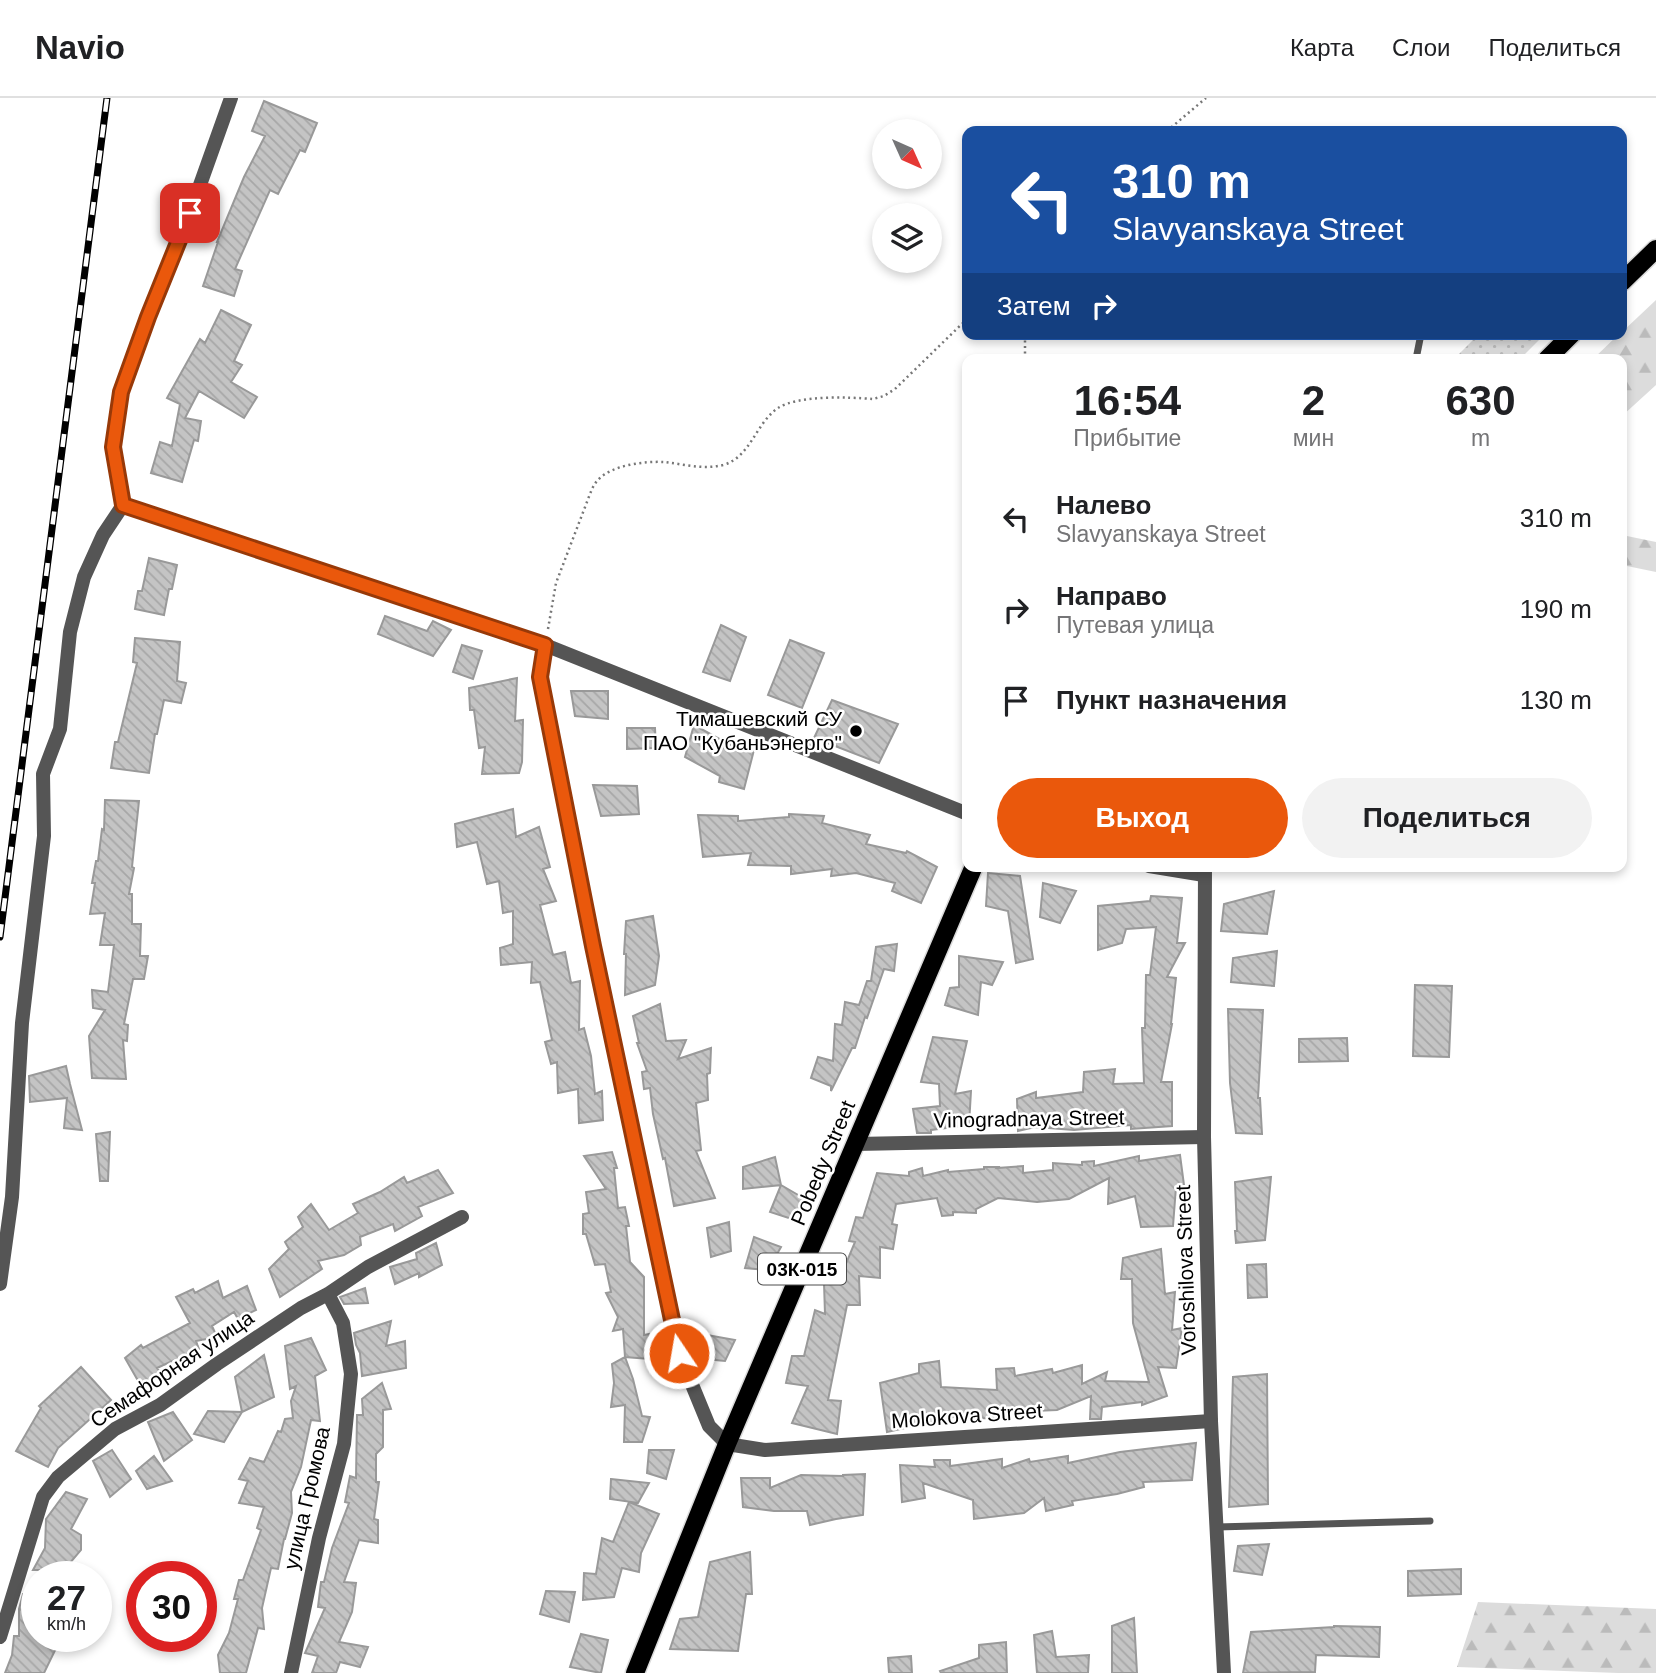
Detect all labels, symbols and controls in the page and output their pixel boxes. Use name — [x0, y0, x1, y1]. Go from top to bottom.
text: Navio — [35, 29, 125, 66]
text: Карта — [1290, 34, 1354, 61]
text: Слои — [1392, 34, 1450, 61]
text: Поделиться — [1488, 34, 1621, 61]
north arrow — [872, 119, 942, 189]
map controls — [872, 119, 942, 273]
icon: left — [997, 154, 1088, 245]
text: 310 m — [1112, 154, 1251, 208]
pin — [160, 183, 220, 243]
icon: arrive — [171, 194, 209, 232]
button: layers — [872, 203, 942, 273]
text: Slavyanskaya Street — [1112, 211, 1404, 247]
icon: right — [1085, 287, 1123, 325]
text: Затем — [997, 291, 1071, 321]
text: 16:54 — [1074, 377, 1181, 424]
text: 2 — [1302, 377, 1325, 424]
text: 630 — [1446, 377, 1516, 424]
text: Прибытие — [1073, 425, 1181, 451]
text: мин — [1293, 425, 1334, 451]
text: m — [1471, 425, 1490, 451]
text: Налево — [1056, 490, 1151, 520]
icon: left — [997, 500, 1035, 538]
text: 310 m — [1520, 503, 1592, 533]
text: Slavyanskaya Street — [1056, 521, 1266, 547]
text: Направо — [1056, 581, 1167, 611]
icon: right — [997, 591, 1035, 629]
text: 190 m — [1520, 594, 1592, 624]
text: Путевая улица — [1056, 612, 1214, 638]
icon: arrive — [997, 682, 1035, 720]
text: Пункт назначения — [1056, 685, 1287, 715]
text: 130 m — [1520, 685, 1592, 715]
place label: Тимашевский СУ ПАО "Кубаньэнерго" — [643, 707, 843, 754]
marker: Тимашевский СУ ПАО "Кубаньэнерго" — [848, 723, 864, 739]
button: Выход — [997, 778, 1288, 858]
button: Поделиться — [1302, 778, 1592, 858]
street label: Pobedy Street — [786, 1097, 859, 1229]
street label: Vinogradnaya Street — [933, 1105, 1125, 1132]
street label: Voroshilova Street — [1171, 1184, 1200, 1356]
road number: 03К-015 — [758, 1254, 846, 1284]
street label: Семафорная улица — [86, 1305, 258, 1432]
position arrow — [642, 1316, 716, 1390]
street label: Molokova Street — [890, 1399, 1044, 1432]
street label: улица Громова — [279, 1424, 334, 1572]
speed limit sign: 30 — [126, 1561, 217, 1652]
text: 27 — [47, 1578, 86, 1617]
text: km/h — [47, 1614, 86, 1634]

